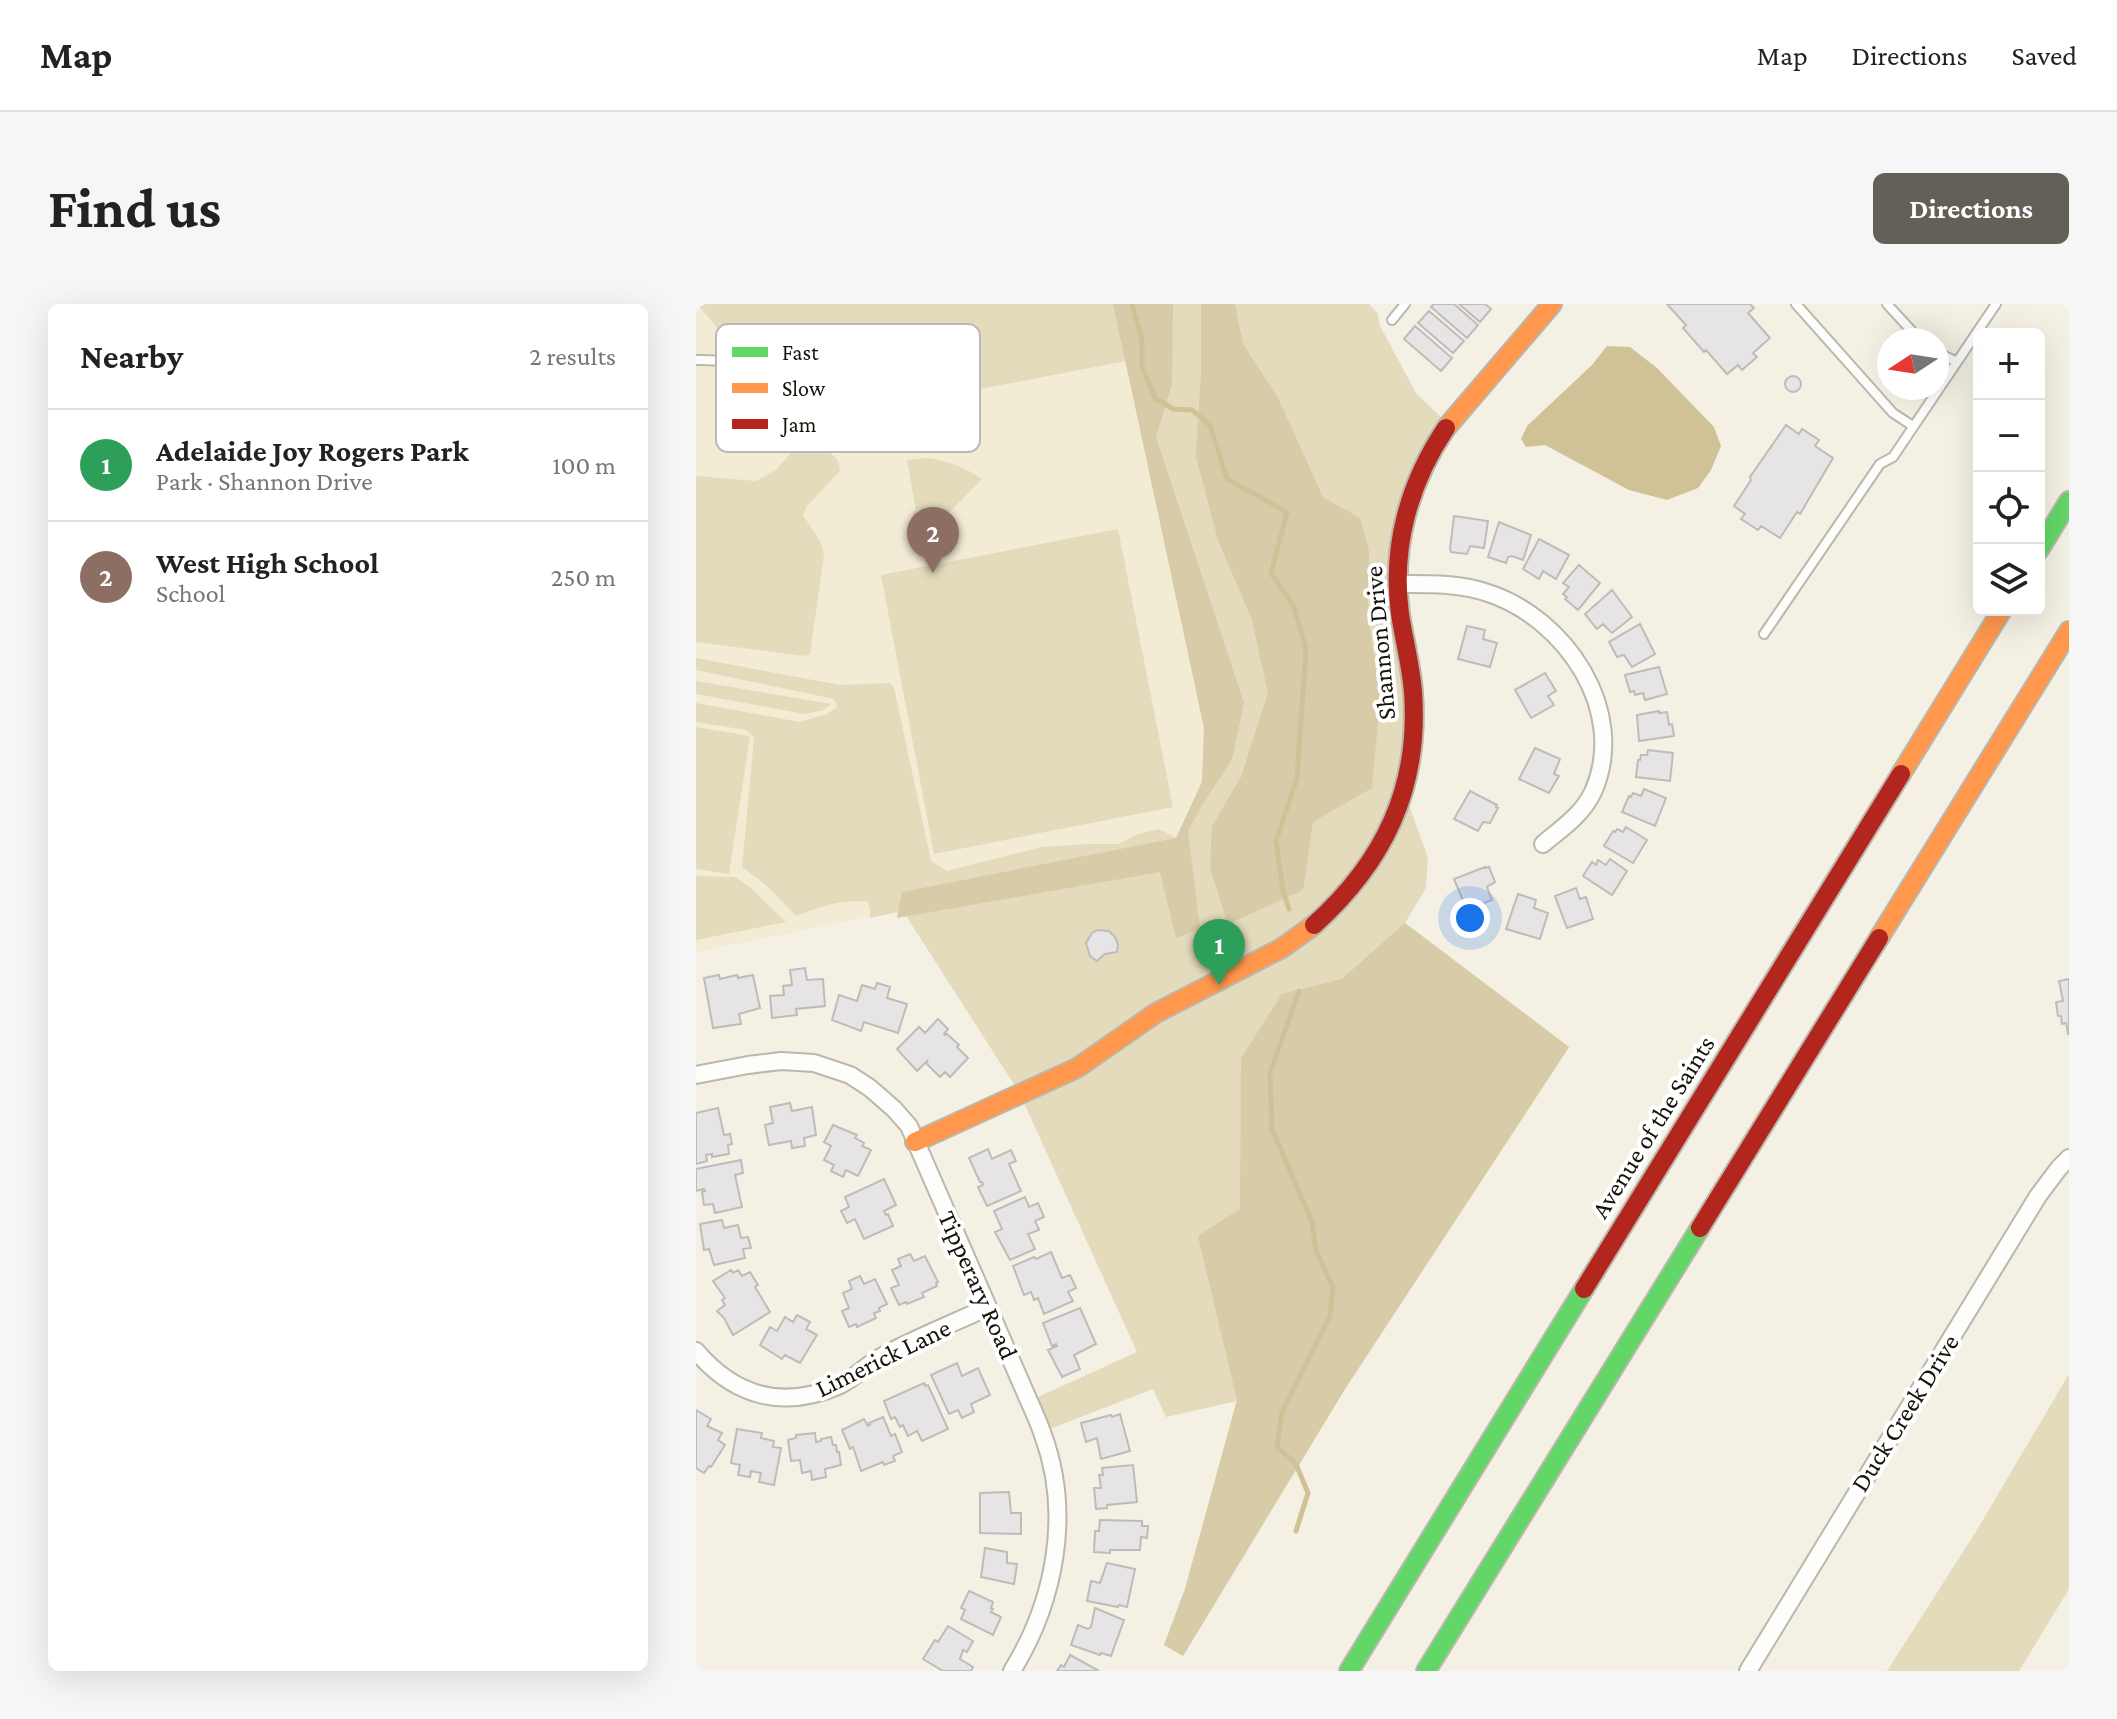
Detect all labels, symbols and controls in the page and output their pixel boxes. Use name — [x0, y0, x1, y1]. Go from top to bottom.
text: Map — [40, 34, 113, 76]
text: Map — [1757, 40, 1808, 71]
text: Directions — [1852, 40, 1967, 71]
text: Saved — [2011, 40, 2077, 71]
button: Directions — [1873, 173, 2069, 244]
text: Find us — [48, 177, 221, 239]
legend — [716, 324, 980, 452]
north arrow — [1877, 328, 1949, 400]
map controls — [1973, 328, 2045, 616]
button: + — [1973, 328, 2045, 400]
text: Nearby — [80, 338, 183, 375]
text: Fast — [782, 340, 819, 365]
text: 2 results — [529, 342, 616, 371]
text: Slow — [782, 376, 826, 401]
button: − — [1973, 400, 2045, 472]
text: Jam — [780, 412, 817, 437]
text: Adelaide Joy Rogers Park — [156, 434, 469, 467]
text: 1 — [101, 451, 111, 480]
text: 100 m — [552, 451, 616, 480]
text: Park · Shannon Drive — [156, 467, 373, 496]
button: locate — [1973, 472, 2045, 544]
pin: 2 — [907, 507, 959, 573]
button: layers — [1973, 544, 2045, 616]
text: West High School — [156, 546, 379, 579]
text: 2 — [99, 563, 113, 592]
text: 250 m — [551, 563, 616, 592]
street label: Shannon Drive — [1359, 565, 1401, 721]
text: School — [156, 579, 225, 608]
your location — [1450, 898, 1490, 938]
pin: 1 — [1193, 919, 1245, 985]
street label: Avenue of the Saints — [1585, 1031, 1721, 1223]
street label: Tipperary Road — [932, 1206, 1024, 1364]
street label: Limerick Lane — [811, 1313, 955, 1403]
street label: Duck Creek Drive — [1845, 1329, 1965, 1497]

